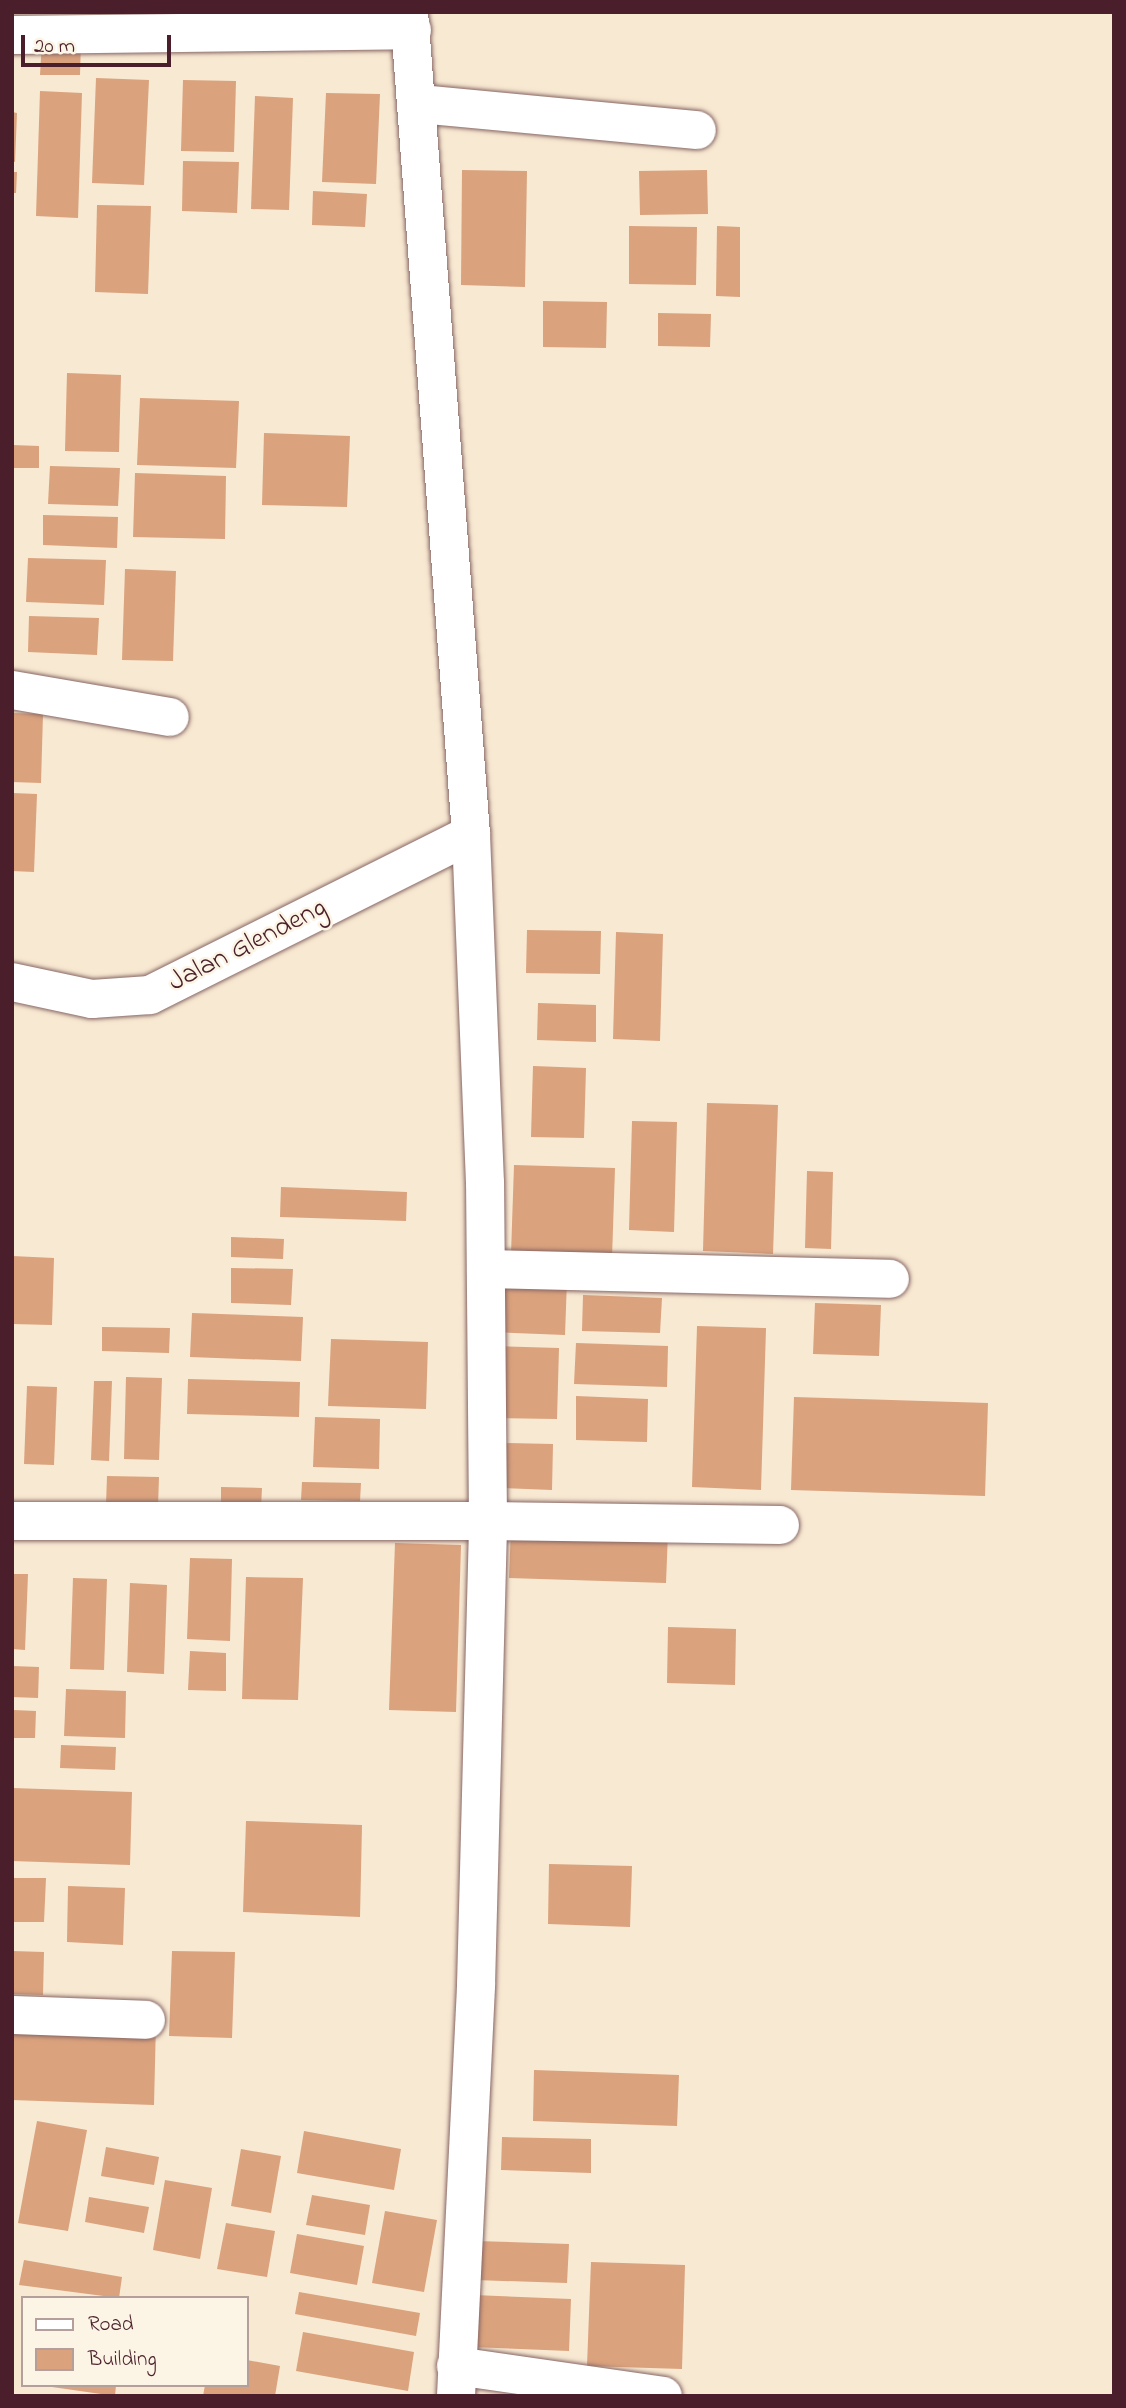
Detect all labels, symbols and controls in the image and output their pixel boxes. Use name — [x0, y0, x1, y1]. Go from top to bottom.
scale bar — [24, 21, 175, 65]
text: 20 m — [34, 32, 75, 62]
street label: Jalan Glendeng — [163, 892, 333, 1000]
legend — [21, 2296, 248, 2387]
text: Road — [88, 2310, 134, 2340]
text: Building — [88, 2345, 157, 2375]

